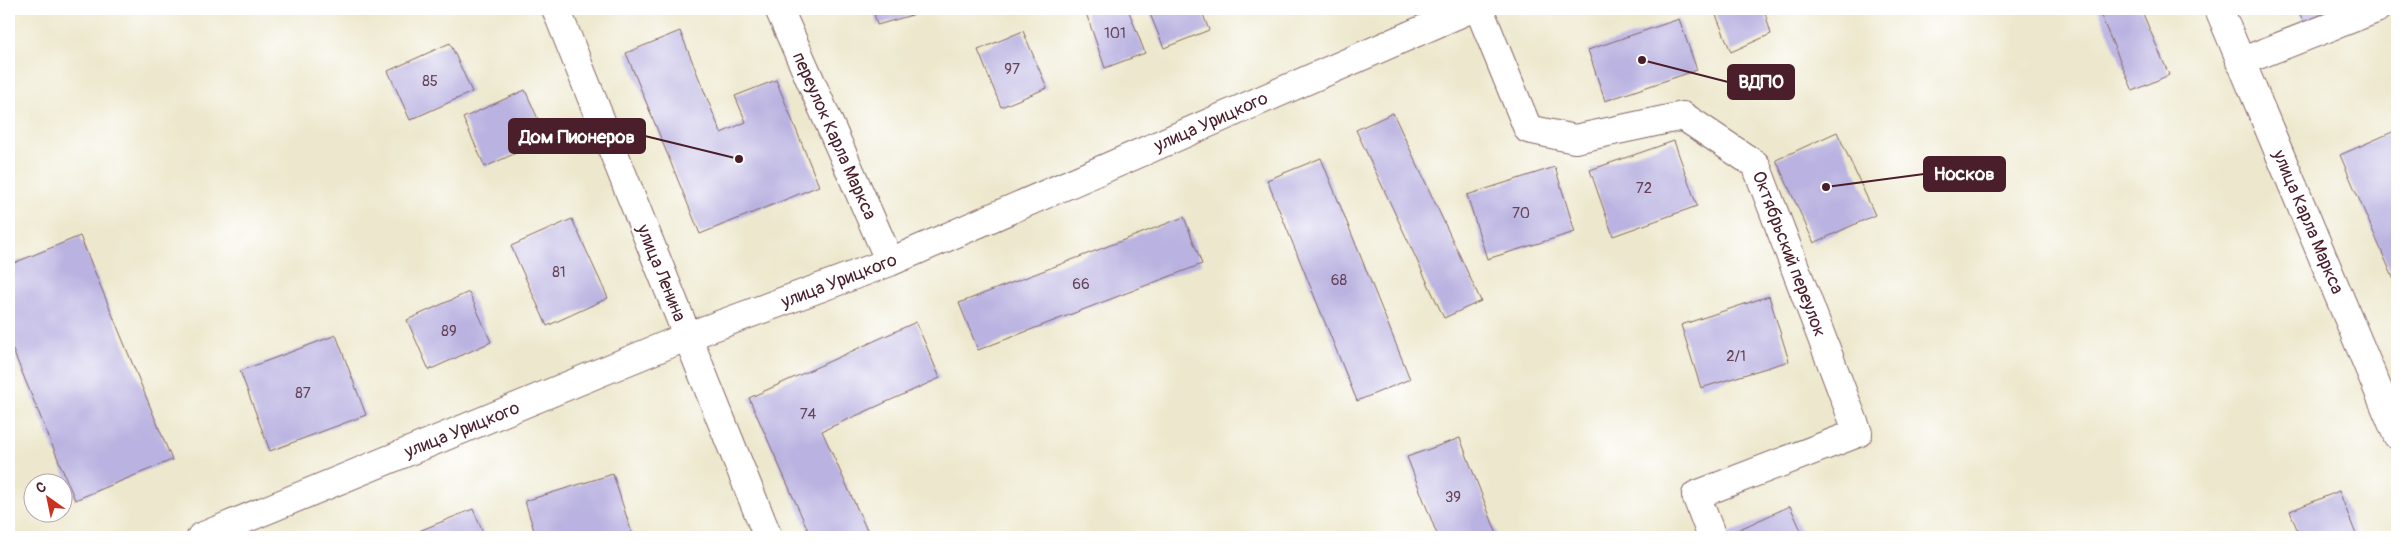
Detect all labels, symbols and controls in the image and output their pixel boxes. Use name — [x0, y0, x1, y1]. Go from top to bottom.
house number: 101 — [1104, 24, 1126, 43]
street label: переулок Карла Маркса — [787, 49, 881, 223]
house number: 97 — [1004, 60, 1020, 79]
callout: ВДПО — [1728, 65, 1794, 99]
text: ВДПО — [1738, 70, 1784, 94]
house number: 85 — [422, 72, 438, 91]
street label: улица Урицкого — [1150, 87, 1272, 158]
callout: Дом Пионеров — [509, 119, 645, 153]
text: Дом Пионеров — [518, 125, 635, 149]
street label: улица Карла Маркса — [2267, 146, 2349, 298]
callout: Носков — [1924, 157, 2005, 191]
text: Носков — [1933, 162, 1995, 186]
street label: Октябрьский переулок — [1747, 168, 1831, 340]
house number: 72 — [1636, 179, 1652, 198]
house number: 70 — [1512, 204, 1530, 223]
street label: улица Ленина — [631, 220, 691, 325]
street label: улица Урицкого — [777, 248, 900, 314]
house number: 81 — [552, 263, 566, 282]
house number: 68 — [1331, 271, 1348, 290]
house number: 66 — [1072, 275, 1090, 294]
house number: 89 — [441, 322, 457, 341]
house number: 2/1 — [1726, 347, 1746, 366]
house number: 87 — [295, 384, 311, 403]
street label: улица Урицкого — [400, 396, 523, 464]
house number: 74 — [800, 405, 817, 424]
north arrow — [22, 474, 72, 524]
text: С — [33, 478, 50, 497]
house number: 39 — [1445, 488, 1461, 507]

